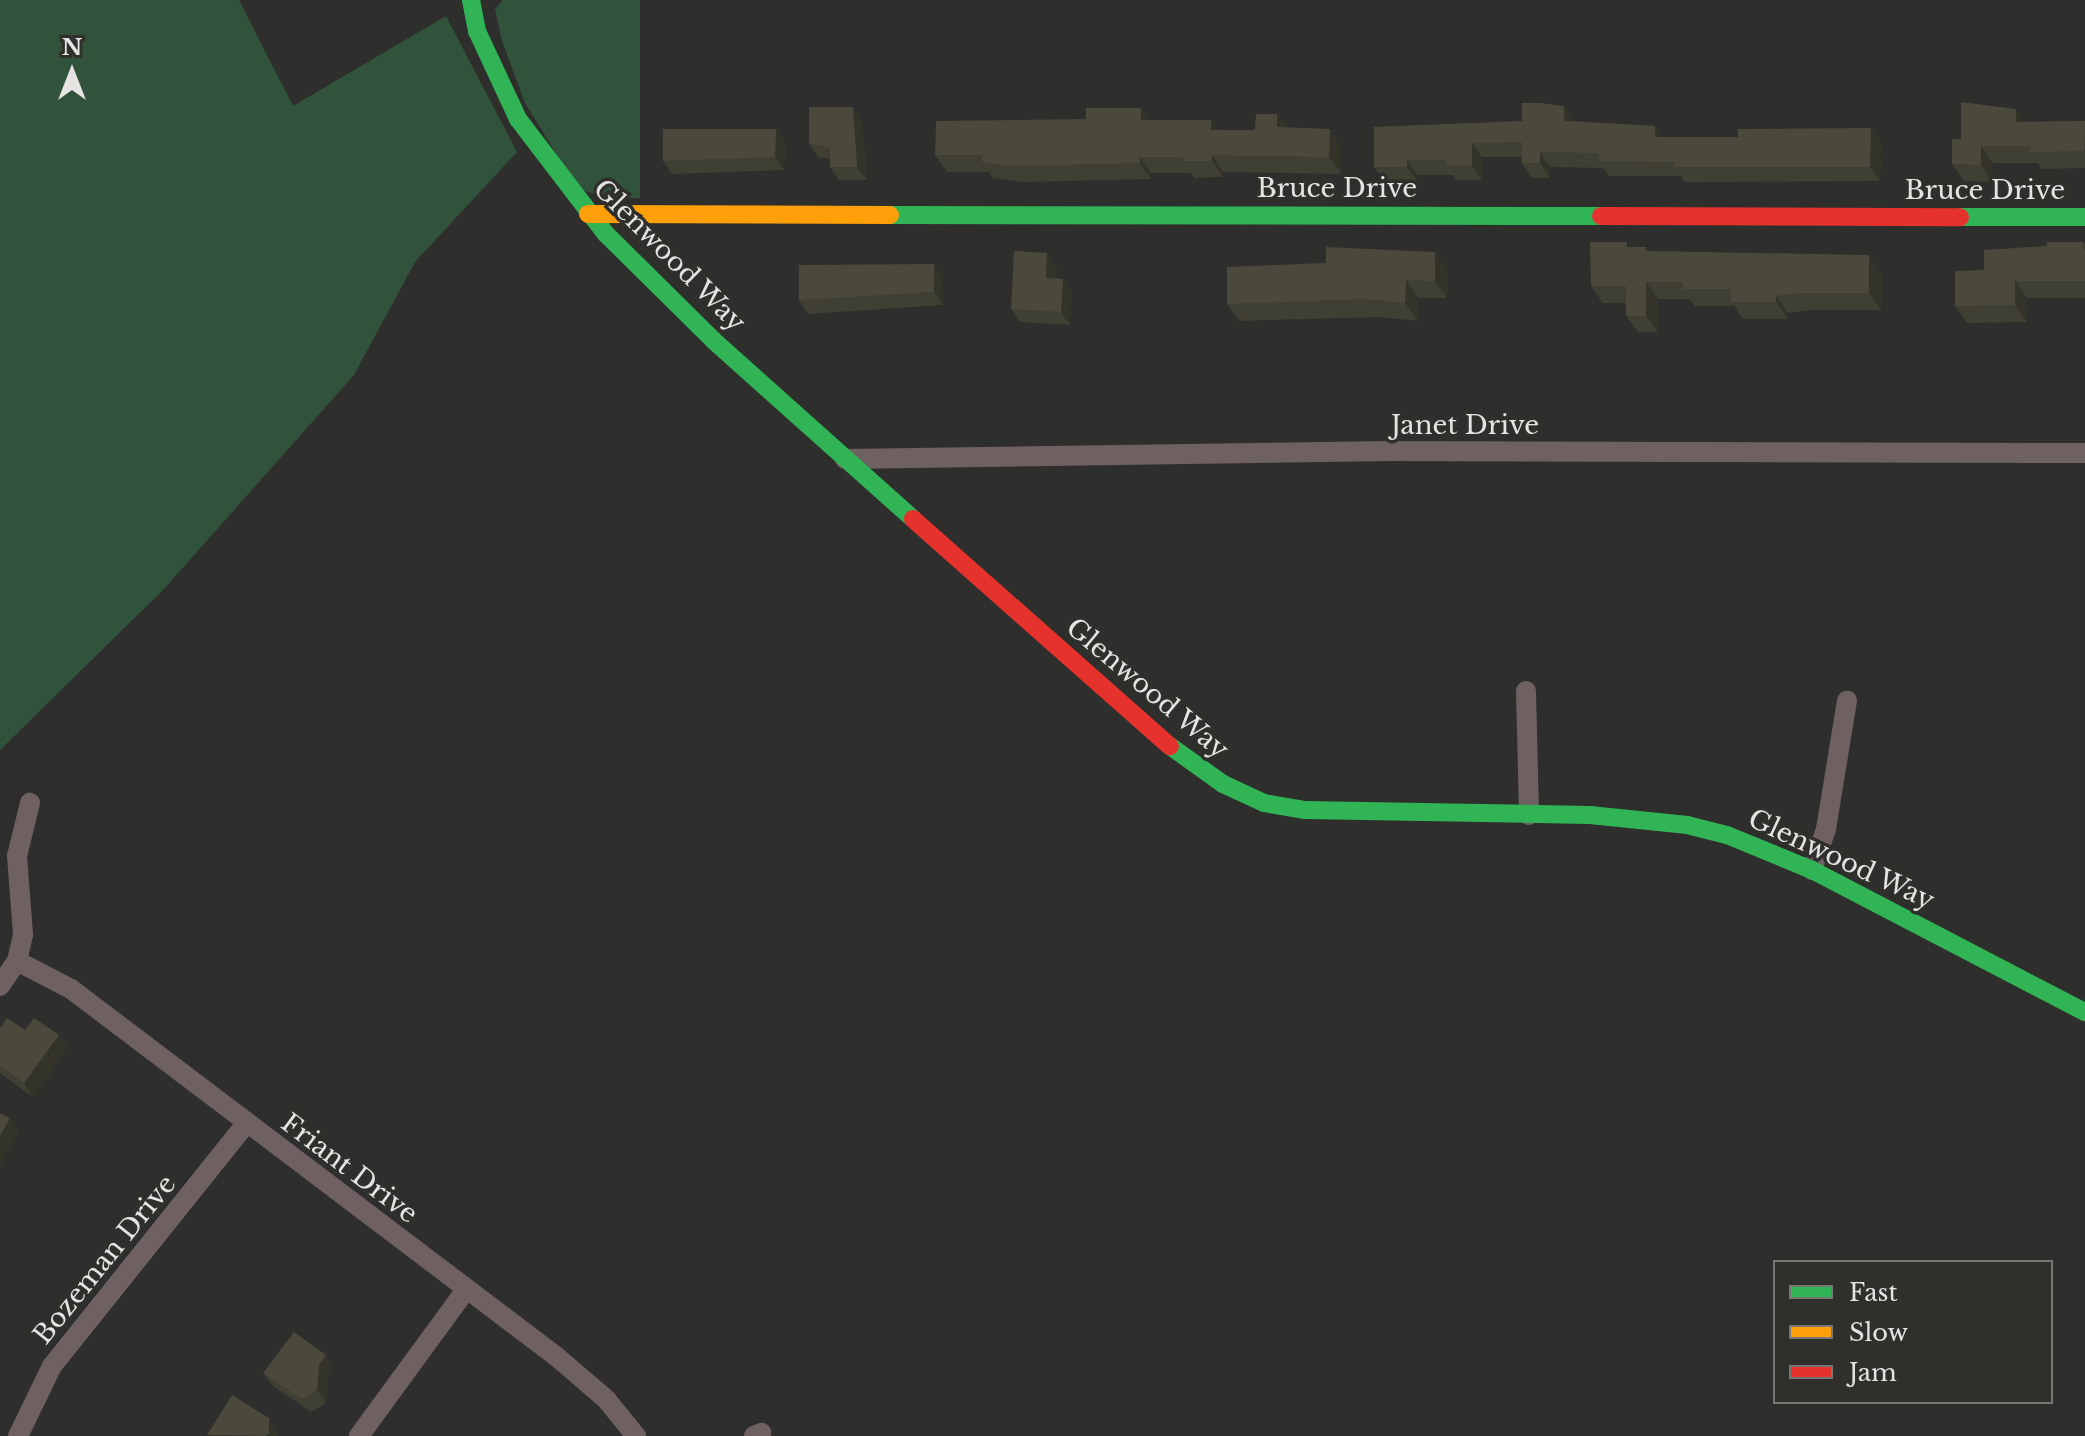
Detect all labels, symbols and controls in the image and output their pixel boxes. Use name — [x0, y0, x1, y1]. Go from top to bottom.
north arrow — [32, 32, 112, 112]
text: N — [62, 34, 82, 61]
street label: Glenwood Way — [586, 173, 752, 339]
street label: Bruce Drive — [1257, 173, 1417, 205]
street label: Bruce Drive — [1905, 175, 2065, 207]
street label: Janet Drive — [1391, 410, 1539, 442]
street label: Glenwood Way — [1059, 612, 1235, 766]
street label: Glenwood Way — [1742, 803, 1940, 917]
street label: Friant Drive — [275, 1108, 423, 1230]
street label: Bozeman Drive — [27, 1169, 183, 1351]
legend — [1773, 1260, 2053, 1404]
text: Fast — [1849, 1278, 1897, 1307]
text: Slow — [1849, 1318, 1908, 1347]
text: Jam — [1849, 1358, 1897, 1387]

